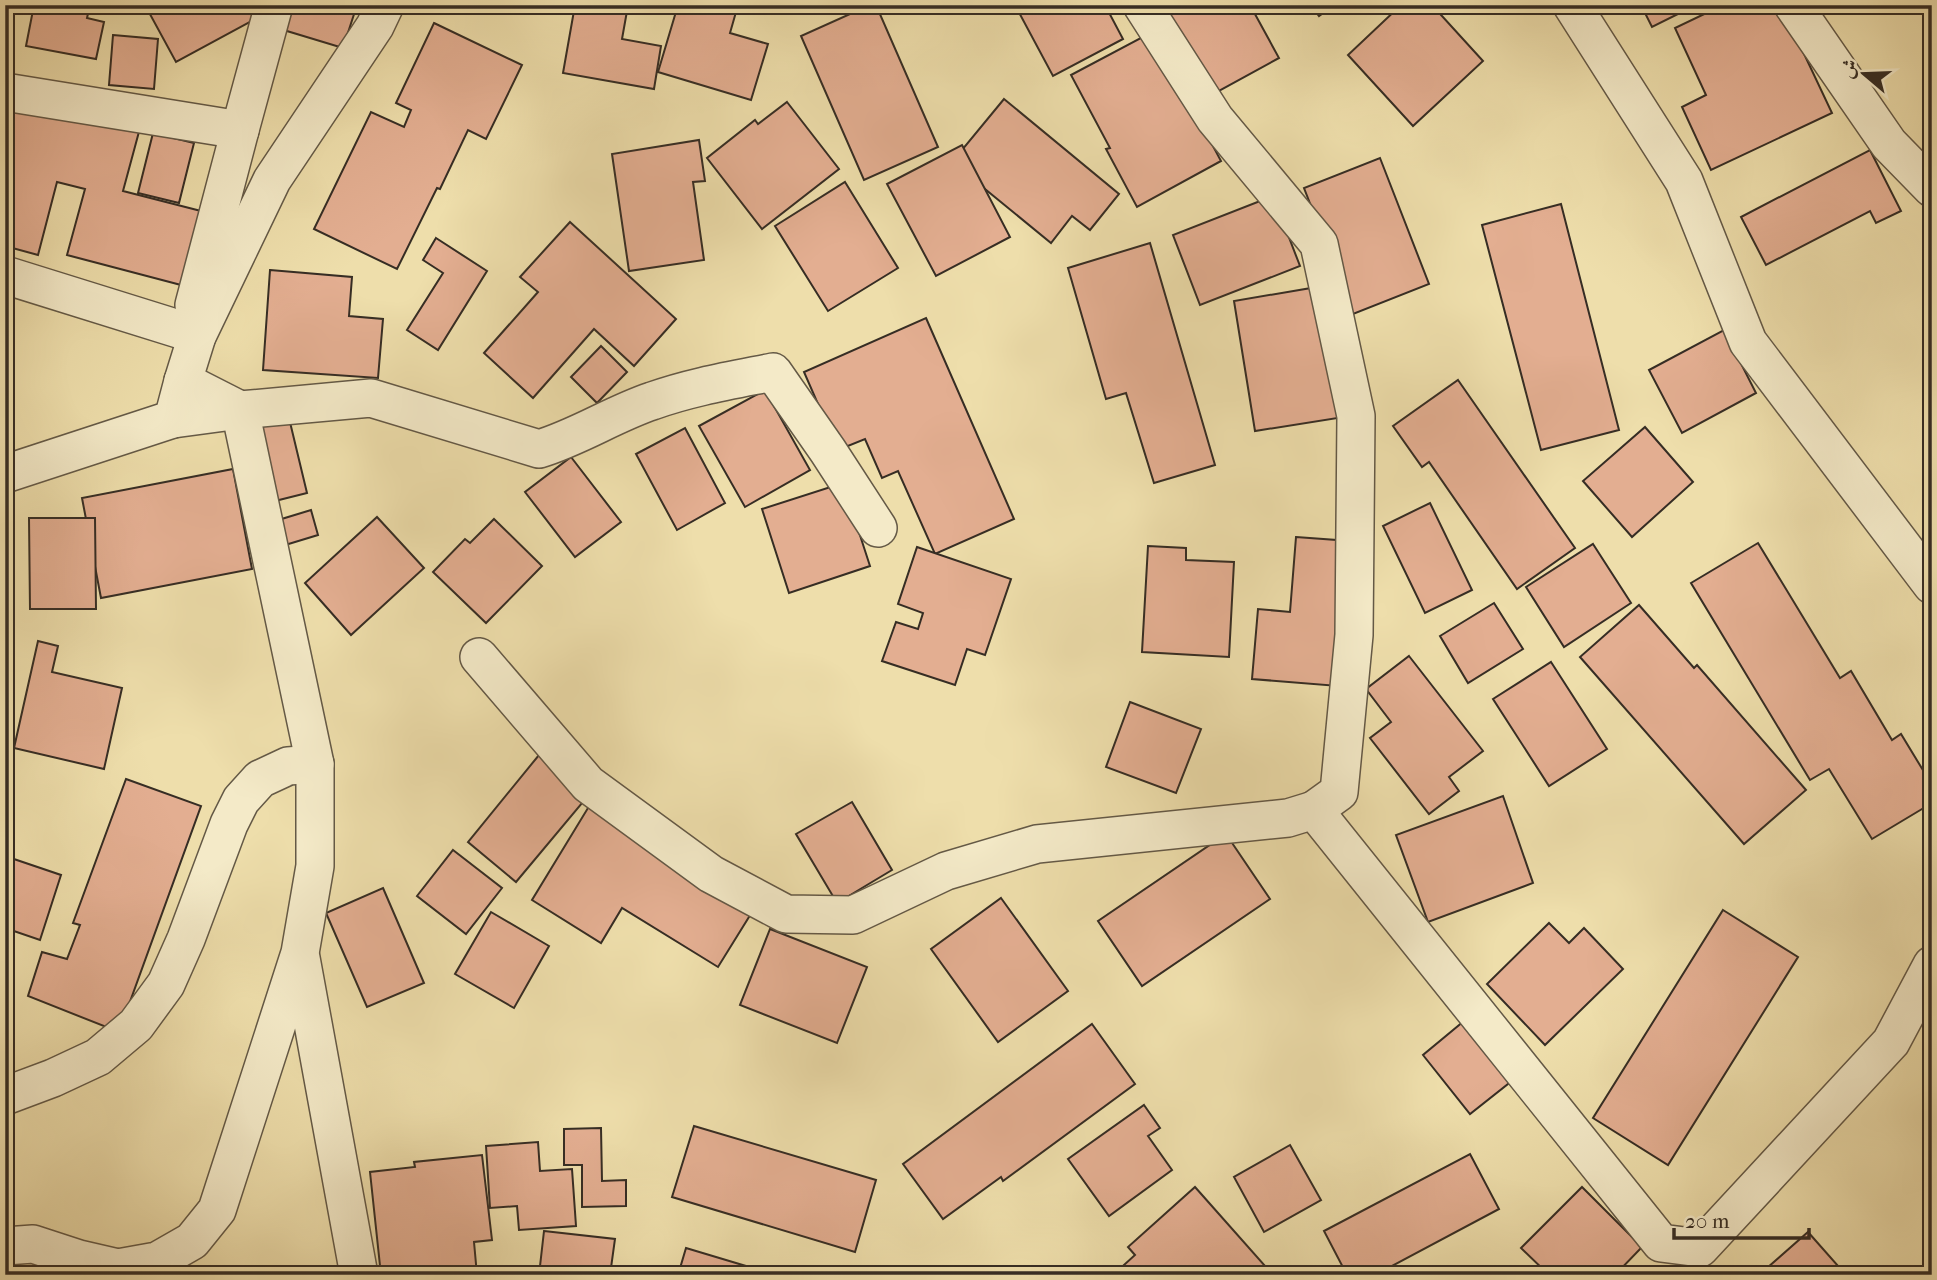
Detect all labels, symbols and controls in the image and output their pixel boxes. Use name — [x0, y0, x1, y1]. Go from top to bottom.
north arrow — [1828, 38, 1898, 108]
text: ش — [1835, 56, 1862, 81]
scale bar — [1674, 1196, 1809, 1240]
text: 20 m — [1685, 1209, 1730, 1233]

